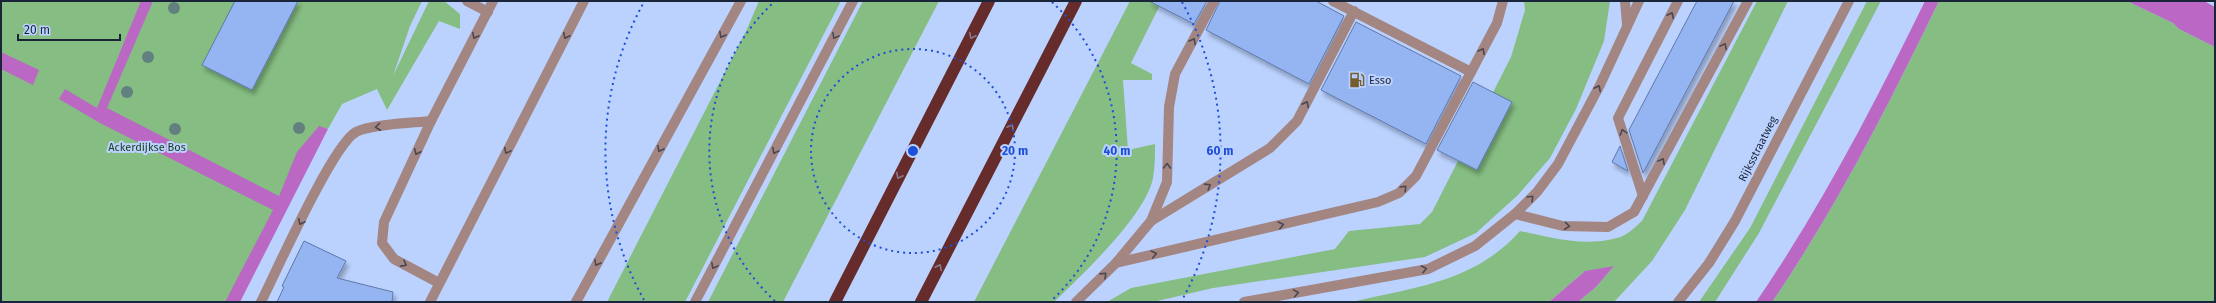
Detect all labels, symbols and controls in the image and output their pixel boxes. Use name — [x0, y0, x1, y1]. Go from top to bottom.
one-way arrow — [1666, 12, 1674, 19]
scale bar — [18, 16, 120, 42]
text: 20 m — [24, 23, 50, 37]
one-way arrow — [472, 31, 480, 39]
one-way arrow — [563, 31, 571, 39]
one-way arrow — [719, 31, 727, 38]
one-way arrow — [832, 31, 840, 39]
one-way arrow — [969, 31, 976, 39]
one-way arrow — [1188, 38, 1195, 45]
one-way arrow — [1719, 43, 1726, 51]
one-way arrow — [1477, 48, 1485, 55]
fuel station icon: Esso — [1348, 71, 1366, 89]
place label: Esso — [1369, 74, 1391, 87]
one-way arrow — [1593, 85, 1601, 92]
one-way arrow — [1302, 101, 1309, 108]
street label: Rijksstraatweg — [1736, 114, 1780, 184]
one-way arrow — [375, 122, 381, 131]
one-way arrow — [1006, 124, 1014, 131]
one-way arrow — [1619, 129, 1628, 136]
park label: Ackerdijkse Bos — [108, 141, 186, 154]
centre of rings — [906, 144, 920, 158]
text: 20 m — [1002, 144, 1028, 158]
text: 40 m — [1104, 144, 1130, 158]
text: 60 m — [1207, 144, 1233, 158]
one-way arrow — [657, 145, 664, 152]
one-way arrow — [772, 146, 780, 154]
one-way arrow — [414, 147, 422, 155]
one-way arrow — [504, 147, 511, 154]
one-way arrow — [1657, 158, 1665, 165]
one-way arrow — [1163, 163, 1172, 169]
one-way arrow — [897, 172, 904, 179]
one-way arrow — [1204, 183, 1211, 190]
one-way arrow — [1399, 185, 1407, 193]
one-way arrow — [1526, 195, 1533, 203]
one-way arrow — [298, 218, 306, 225]
one-way arrow — [1278, 221, 1284, 229]
one-way arrow — [1563, 221, 1570, 230]
one-way arrow — [1151, 250, 1158, 259]
one-way arrow — [595, 259, 602, 267]
one-way arrow — [400, 260, 407, 267]
one-way arrow — [712, 262, 719, 269]
one-way arrow — [934, 264, 942, 272]
one-way arrow — [1421, 266, 1427, 274]
one-way arrow — [1099, 272, 1107, 280]
one-way arrow — [1293, 289, 1299, 297]

